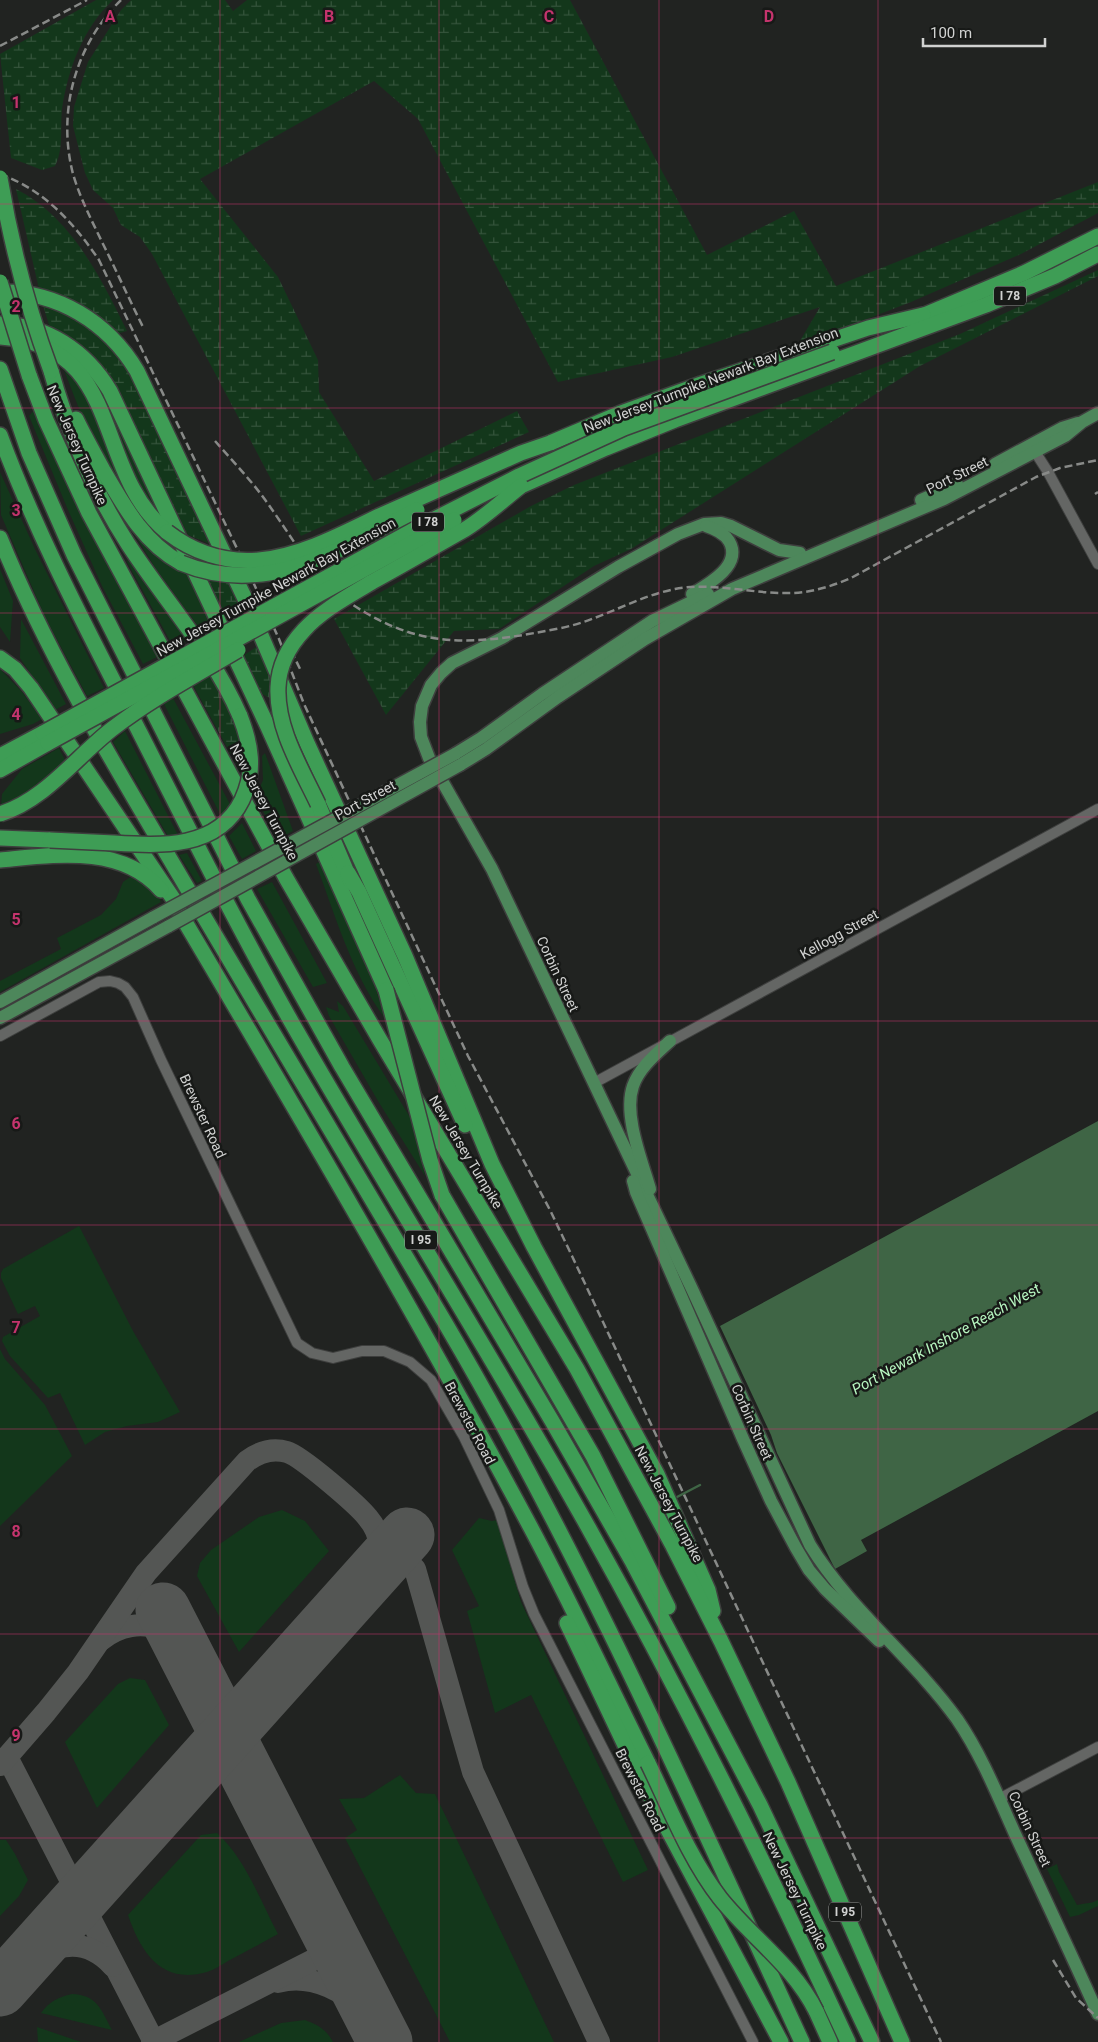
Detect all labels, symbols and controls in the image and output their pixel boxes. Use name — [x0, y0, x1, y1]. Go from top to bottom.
text: A — [105, 7, 116, 26]
text: B — [324, 7, 334, 26]
text: C — [544, 7, 554, 26]
text: D — [764, 7, 774, 26]
scale bar — [923, 15, 1046, 47]
text: 100 m — [930, 24, 972, 42]
text: 1 — [11, 93, 21, 112]
road number: I 78 — [994, 286, 1026, 306]
text: 2 — [11, 297, 21, 316]
street label: New Jersey Turnpike Newark Bay Extension — [582, 324, 840, 436]
street label: New Jersey Turnpike — [43, 383, 111, 507]
street label: Port Street — [923, 453, 991, 497]
text: 3 — [11, 501, 21, 520]
road number: I 78 — [412, 512, 444, 532]
street label: New Jersey Turnpike Newark Bay Extension — [154, 514, 398, 660]
text: 4 — [11, 705, 21, 724]
street label: New Jersey Turnpike — [227, 741, 301, 863]
street label: Port Street — [332, 777, 398, 823]
street label: Kellogg Street — [797, 906, 881, 962]
text: 5 — [11, 910, 21, 929]
street label: Corbin Street — [534, 934, 583, 1015]
street label: Brewster Road — [177, 1071, 229, 1161]
street label: New Jersey Turnpike — [426, 1092, 506, 1212]
text: 6 — [11, 1114, 21, 1133]
road number: I 95 — [405, 1230, 437, 1250]
water label: Port Newark Inshore Reach West — [849, 1279, 1044, 1398]
text: 7 — [11, 1318, 21, 1337]
street label: Brewster Road — [442, 1379, 498, 1467]
street label: Corbin Street — [728, 1382, 776, 1463]
street label: New Jersey Turnpike — [632, 1443, 706, 1565]
text: 8 — [11, 1522, 21, 1541]
text: 9 — [11, 1726, 21, 1745]
street label: Brewster Road — [612, 1746, 668, 1834]
street label: Corbin Street — [1006, 1789, 1055, 1870]
street label: New Jersey Turnpike — [759, 1829, 831, 1953]
road number: I 95 — [829, 1902, 861, 1921]

